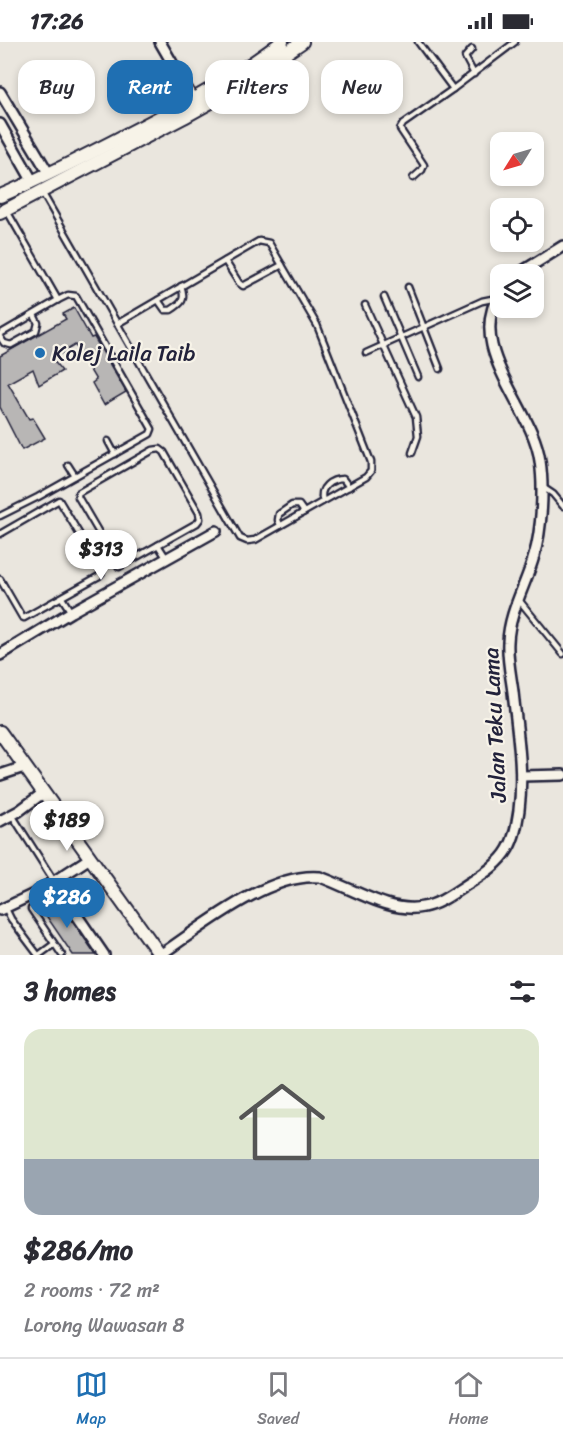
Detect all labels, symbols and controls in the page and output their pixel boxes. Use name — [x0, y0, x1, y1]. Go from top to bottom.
text: 17:26 — [30, 2, 84, 41]
chip: Buy — [18, 60, 95, 114]
chip: Rent — [107, 60, 193, 114]
chip: Filters — [205, 60, 309, 114]
chip: New — [321, 60, 403, 114]
north arrow — [490, 132, 544, 186]
map controls — [490, 132, 544, 318]
button: locate — [490, 198, 544, 252]
button: layers — [490, 264, 544, 318]
place label: Kolej Laila Taib — [52, 334, 195, 373]
marker: Kolej Laila Taib — [33, 346, 47, 360]
pin: $313 — [65, 530, 137, 581]
text: $313 — [79, 532, 123, 567]
street label: Jalan Teku Lama — [471, 647, 518, 804]
pin: $189 — [31, 801, 103, 852]
text: $189 — [44, 803, 90, 838]
pin: $286 — [31, 878, 103, 929]
text: $286 — [43, 880, 91, 915]
text: 3 homes — [24, 968, 116, 1014]
icon: filters — [506, 975, 539, 1008]
icon: home — [228, 1068, 336, 1176]
text: $286/mo — [24, 1227, 133, 1273]
text: 2 rooms · 72 m² — [24, 1273, 160, 1308]
text: Lorong Wawasan 8 — [24, 1308, 185, 1343]
tab: Map — [75, 1368, 108, 1433]
tab: Saved — [257, 1368, 299, 1433]
tab: Home — [448, 1368, 488, 1433]

